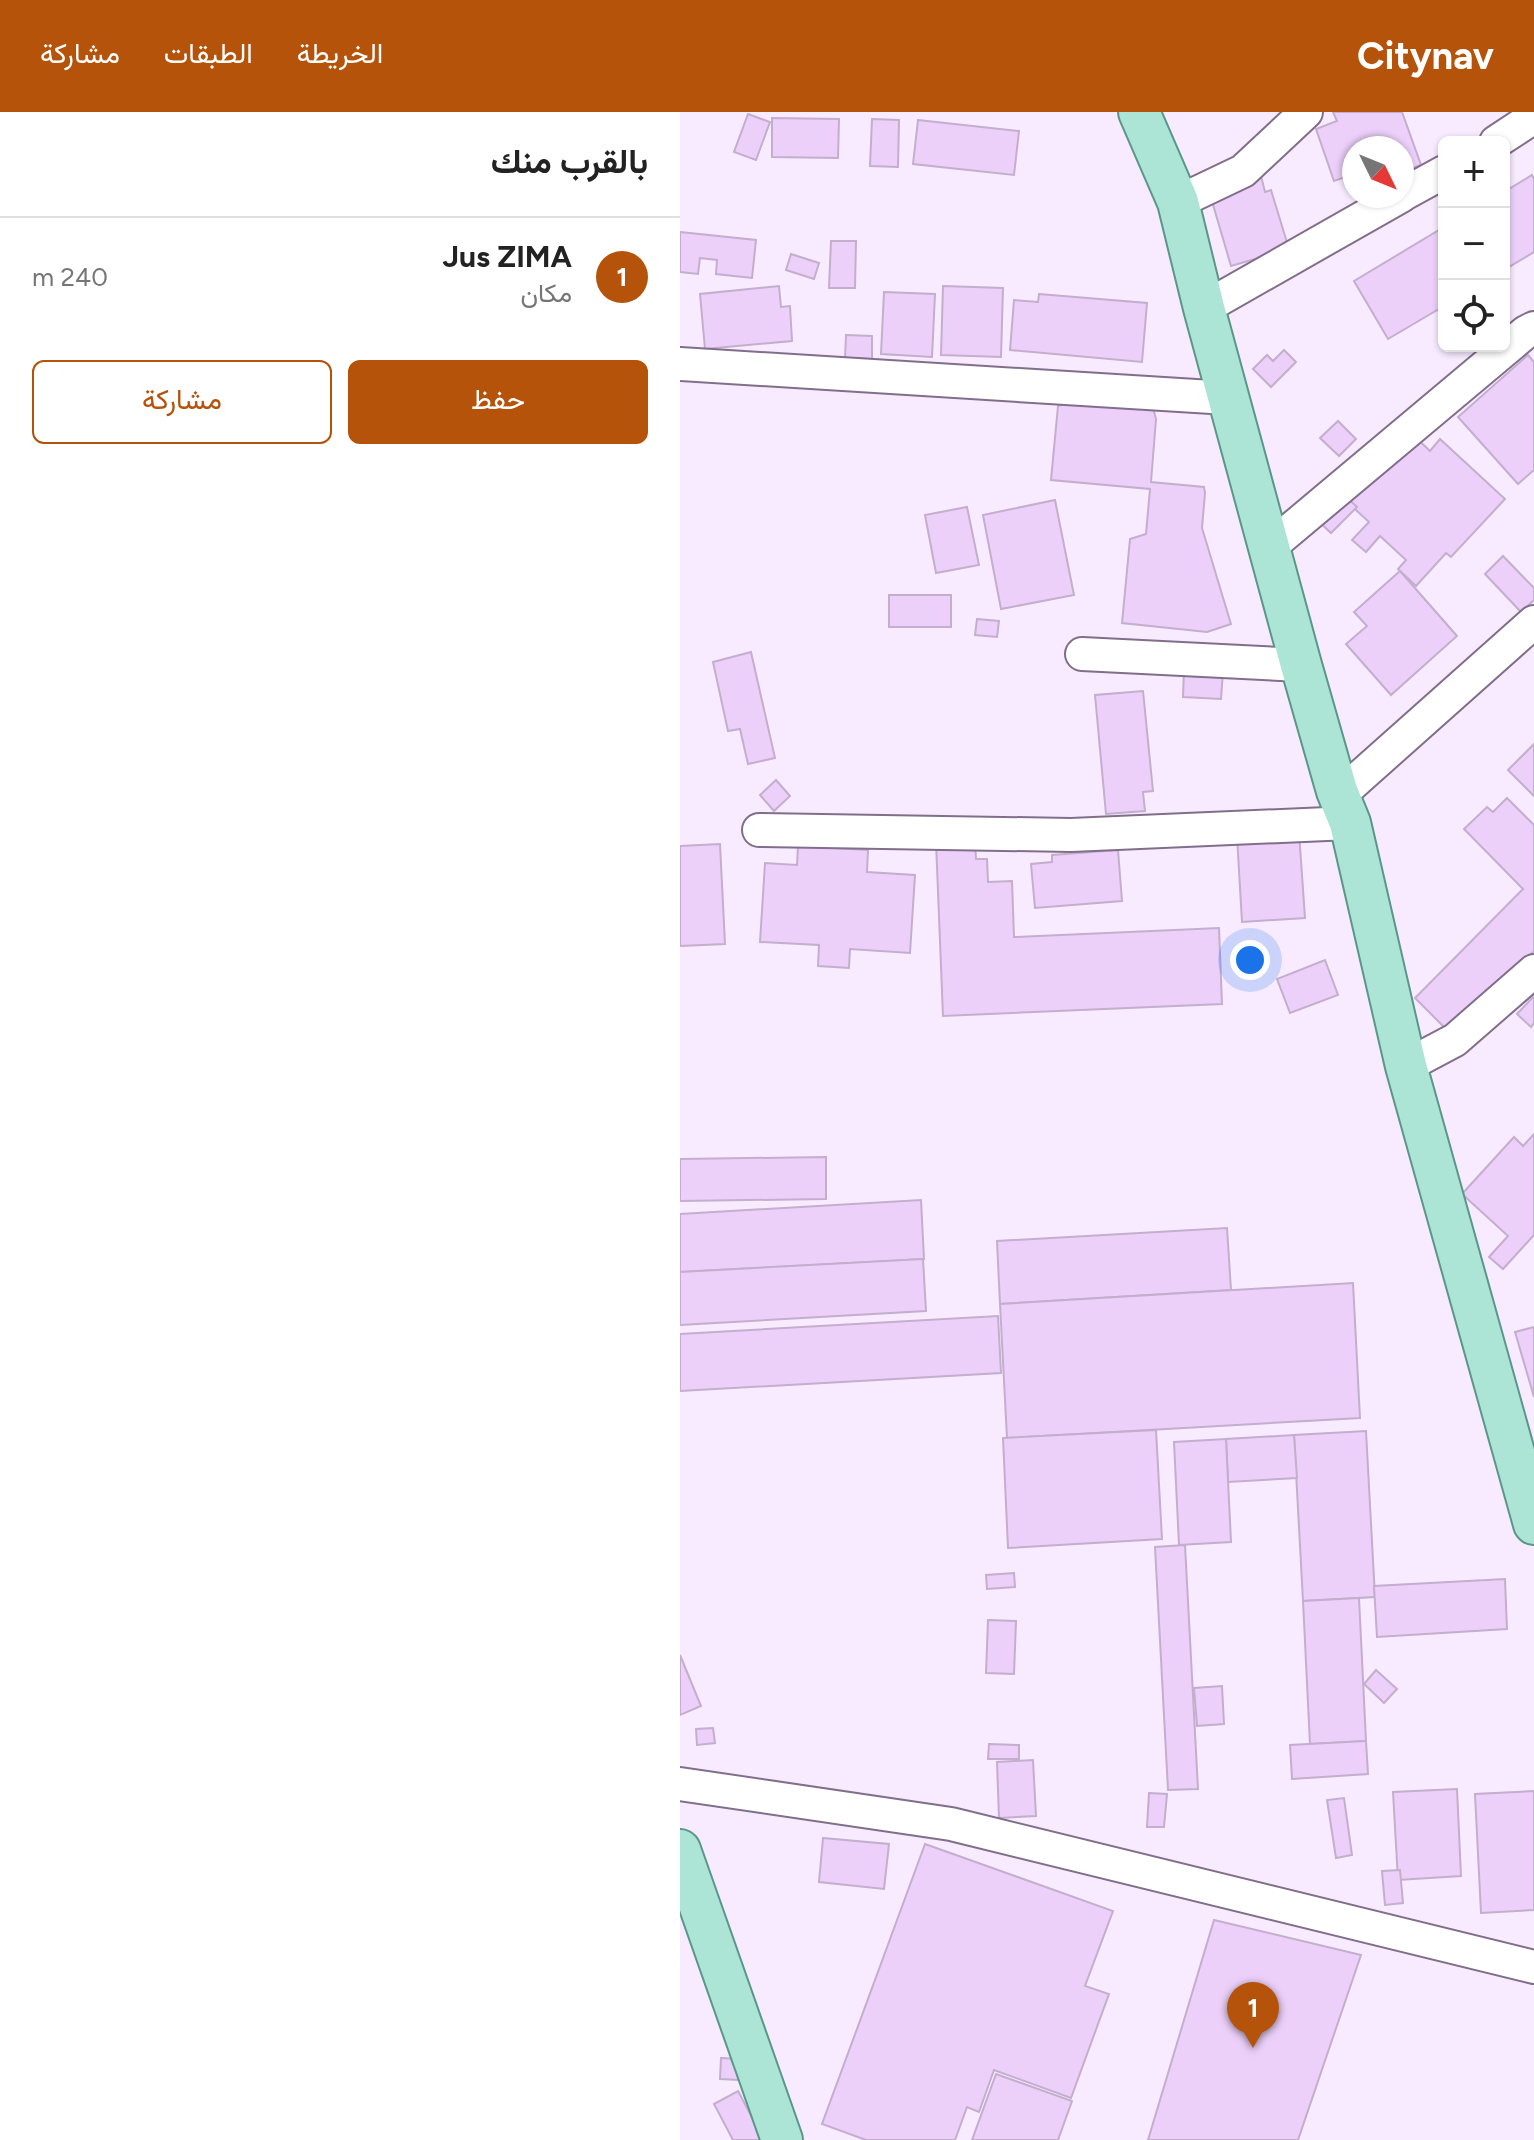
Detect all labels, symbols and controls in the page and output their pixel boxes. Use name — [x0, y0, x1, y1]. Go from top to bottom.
text: Citynav — [1357, 33, 1494, 79]
text: مشاركة — [40, 36, 120, 70]
text: الطبقات — [164, 36, 253, 70]
text: الخريطة — [297, 36, 383, 70]
north arrow — [1342, 136, 1414, 208]
map controls — [1438, 136, 1510, 352]
button: + — [1438, 136, 1510, 208]
text: بالقرب منك — [491, 141, 648, 182]
button: − — [1438, 208, 1510, 280]
text: Jus ZIMA — [443, 238, 572, 275]
text: 240 m — [32, 261, 108, 293]
text: 1 — [617, 261, 628, 293]
text: مكان — [520, 277, 572, 309]
button: locate — [1438, 280, 1510, 352]
button: مشاركة — [32, 360, 332, 444]
button: حفظ — [348, 360, 648, 444]
your location — [1230, 940, 1270, 980]
pin: 1 — [1227, 1982, 1279, 2048]

